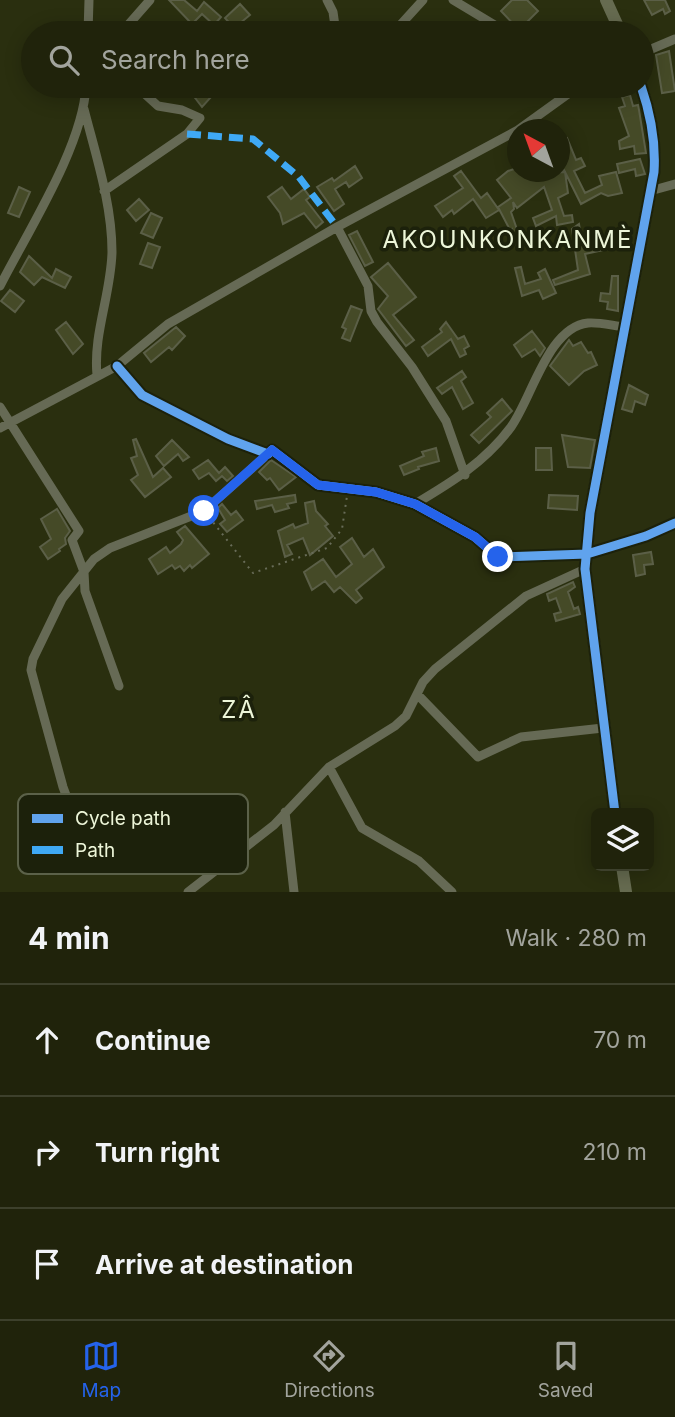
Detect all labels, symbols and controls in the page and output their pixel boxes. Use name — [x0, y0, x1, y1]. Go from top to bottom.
search box — [21, 21, 654, 98]
icon: search — [45, 41, 83, 79]
text: Search here — [101, 44, 250, 75]
north arrow — [507, 119, 570, 182]
district label: AKOUNKONKANMÈ — [383, 224, 633, 254]
route start — [188, 495, 219, 526]
route end — [482, 541, 513, 572]
district label: ZÂ — [221, 694, 257, 724]
legend — [18, 794, 248, 874]
text: Cycle path — [75, 807, 171, 830]
map controls — [591, 808, 654, 871]
button: layers — [591, 808, 654, 871]
text: Path — [75, 839, 115, 862]
text: 4 min — [28, 920, 110, 956]
text: Walk · 280 m — [505, 924, 647, 952]
icon: ahead — [28, 1021, 66, 1059]
text: Continue — [95, 1025, 211, 1056]
text: 70 m — [593, 1026, 647, 1054]
icon: right — [28, 1133, 66, 1171]
text: Turn right — [95, 1137, 220, 1168]
text: 210 m — [582, 1138, 647, 1166]
icon: arrive — [28, 1245, 66, 1283]
text: Arrive at destination — [95, 1249, 354, 1280]
tab: Map — [82, 1337, 121, 1402]
tab: Directions — [284, 1337, 375, 1402]
tab: Saved — [538, 1337, 593, 1402]

